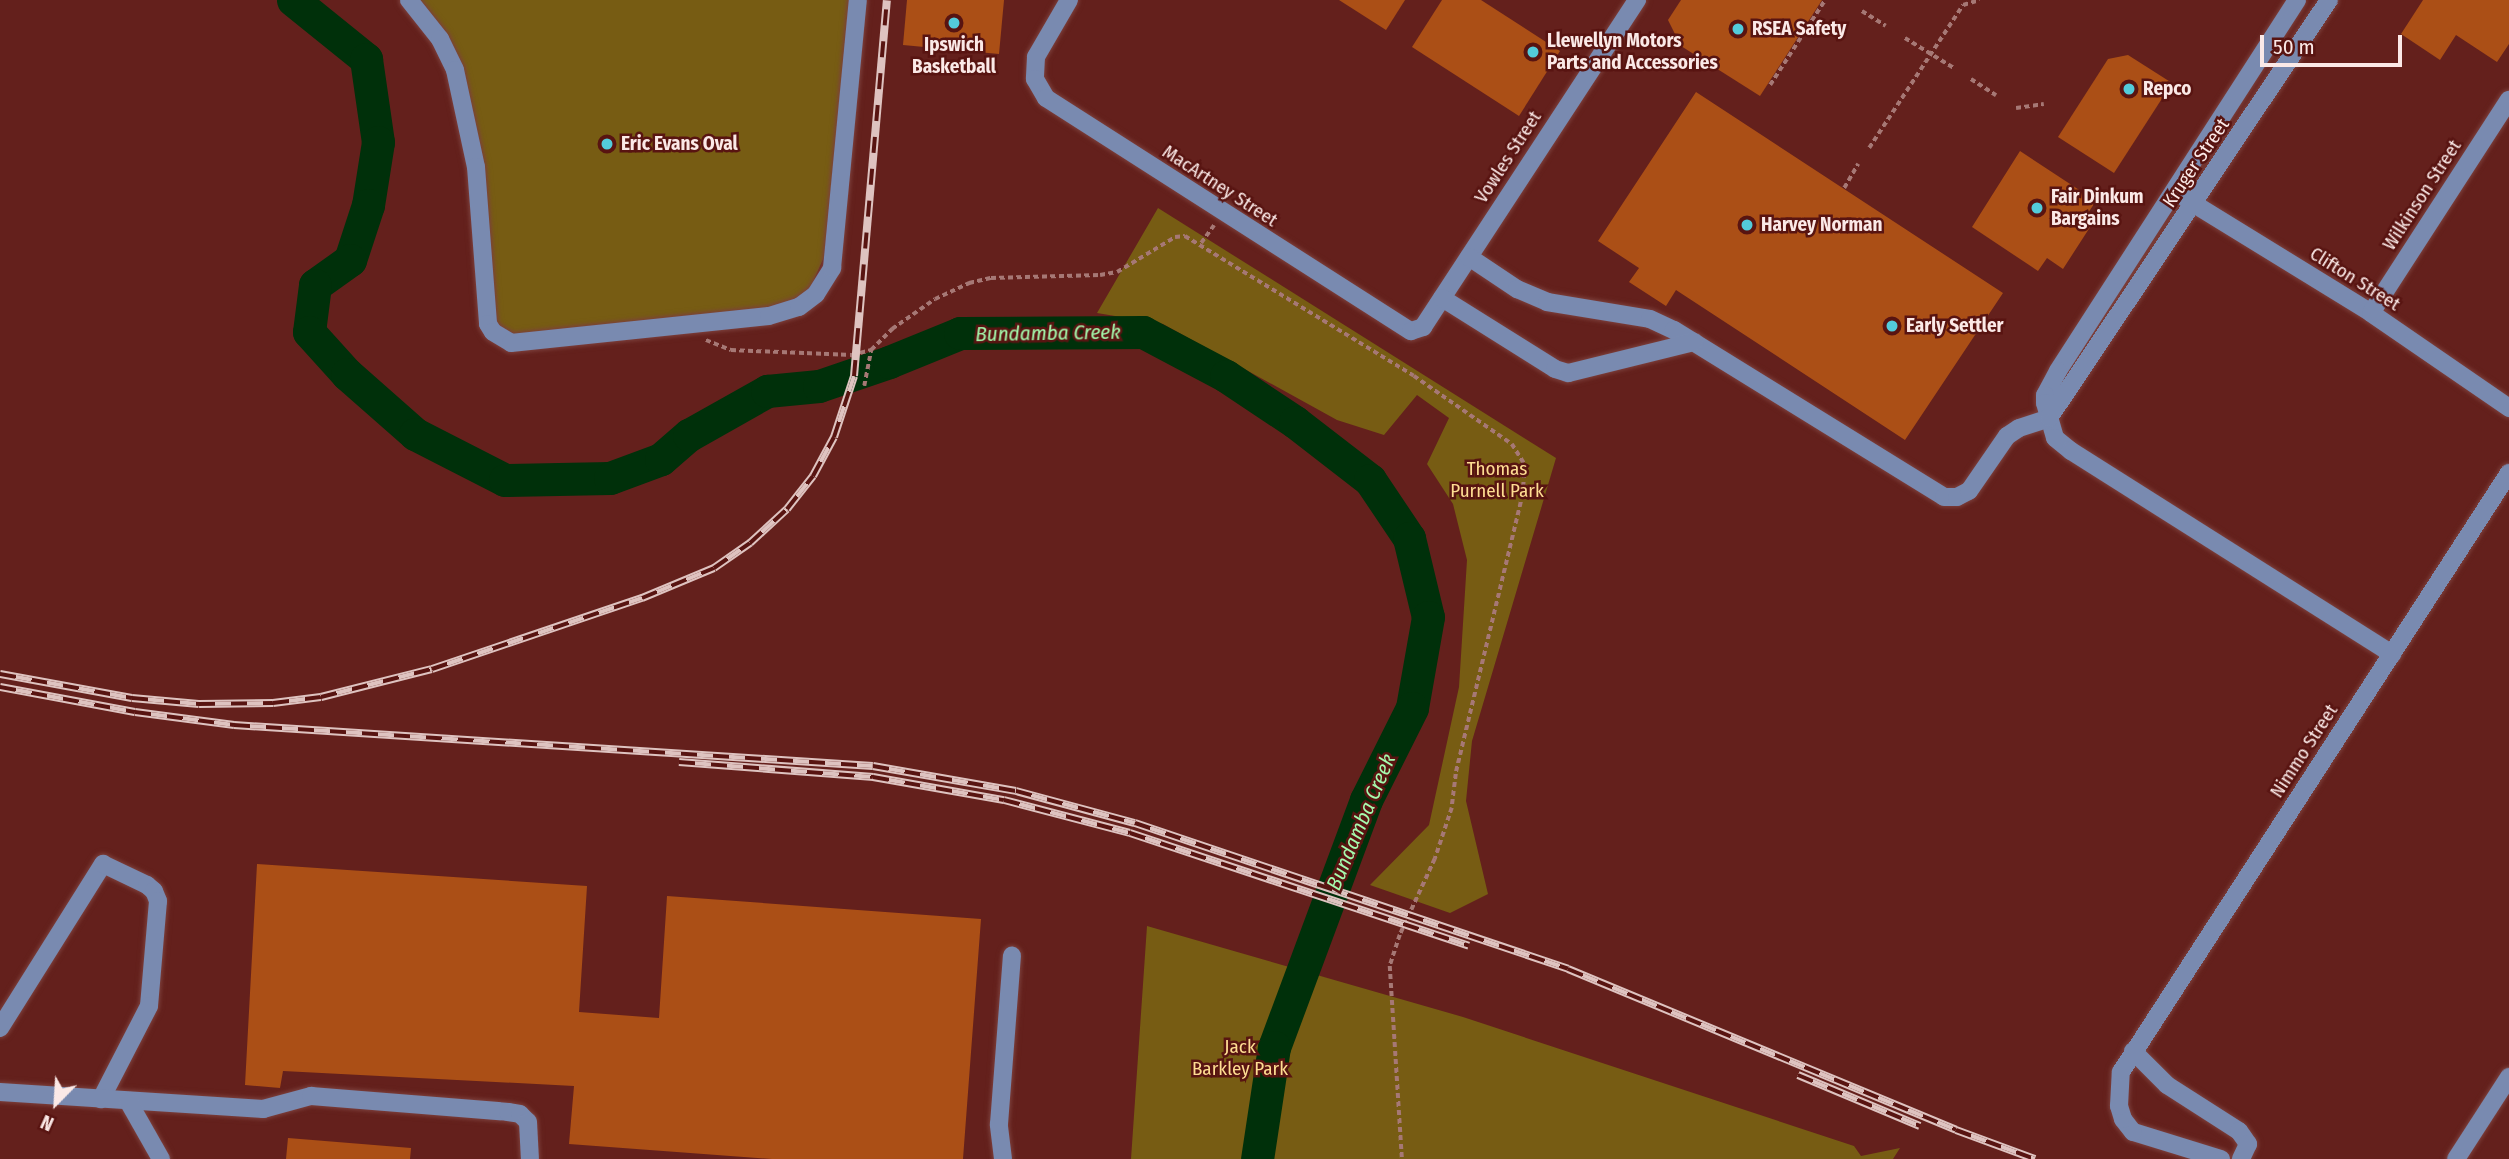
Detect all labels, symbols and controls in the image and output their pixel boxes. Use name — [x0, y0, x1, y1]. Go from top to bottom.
marker: Ipswich Basketball — [946, 15, 962, 31]
place label: RSEA Safety — [1752, 18, 1846, 40]
marker: RSEA Safety — [1730, 21, 1746, 37]
scale bar — [2264, 21, 2406, 65]
place label: Llewellyn Motors Parts and Accessories — [1547, 30, 1718, 74]
place label: Ipswich Basketball — [912, 34, 996, 78]
text: 50 m — [2273, 34, 2315, 60]
marker: Llewellyn Motors Parts and Accessories — [1525, 44, 1541, 60]
place label: Repco — [2143, 78, 2191, 100]
marker: Repco — [2121, 81, 2137, 97]
street label: Vowles Street — [1470, 107, 1546, 207]
street label: Kruger Street — [2158, 114, 2234, 212]
place label: Eric Evans Oval — [621, 133, 738, 155]
marker: Eric Evans Oval — [599, 136, 615, 152]
street label: Wilkinson Street — [2378, 136, 2466, 254]
street label: MacArtney Street — [1158, 140, 1282, 232]
place label: Fair Dinkum Bargains — [2051, 186, 2144, 230]
marker: Fair Dinkum Bargains — [2029, 200, 2045, 216]
place label: Harvey Norman — [1761, 214, 1882, 236]
marker: Harvey Norman — [1739, 217, 1755, 233]
street label: Clifton Street — [2306, 242, 2404, 316]
place label: Early Settler — [1906, 315, 2004, 337]
marker: Early Settler — [1884, 318, 1900, 334]
water label: Bundamba Creek — [975, 319, 1121, 347]
park label: Thomas Purnell Park — [1450, 458, 1544, 502]
street label: Nimmo Street — [2265, 700, 2343, 802]
water label: Bundamba Creek — [1321, 750, 1401, 894]
park label: Jack Barkley Park — [1192, 1036, 1288, 1080]
north arrow — [21, 1068, 91, 1138]
text: N — [37, 1110, 57, 1135]

